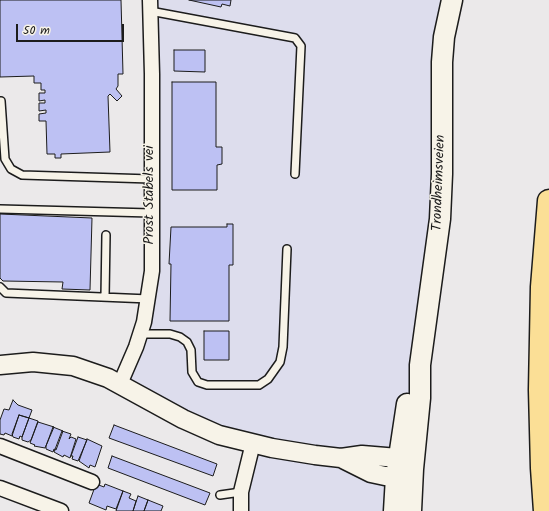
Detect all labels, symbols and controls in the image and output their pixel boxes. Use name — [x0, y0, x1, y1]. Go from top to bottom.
scale bar — [18, 16, 126, 42]
text: 50 m — [23, 21, 50, 40]
street label: Trondheimsveien — [430, 135, 450, 231]
street label: Prost Stabels vei — [143, 145, 159, 245]

